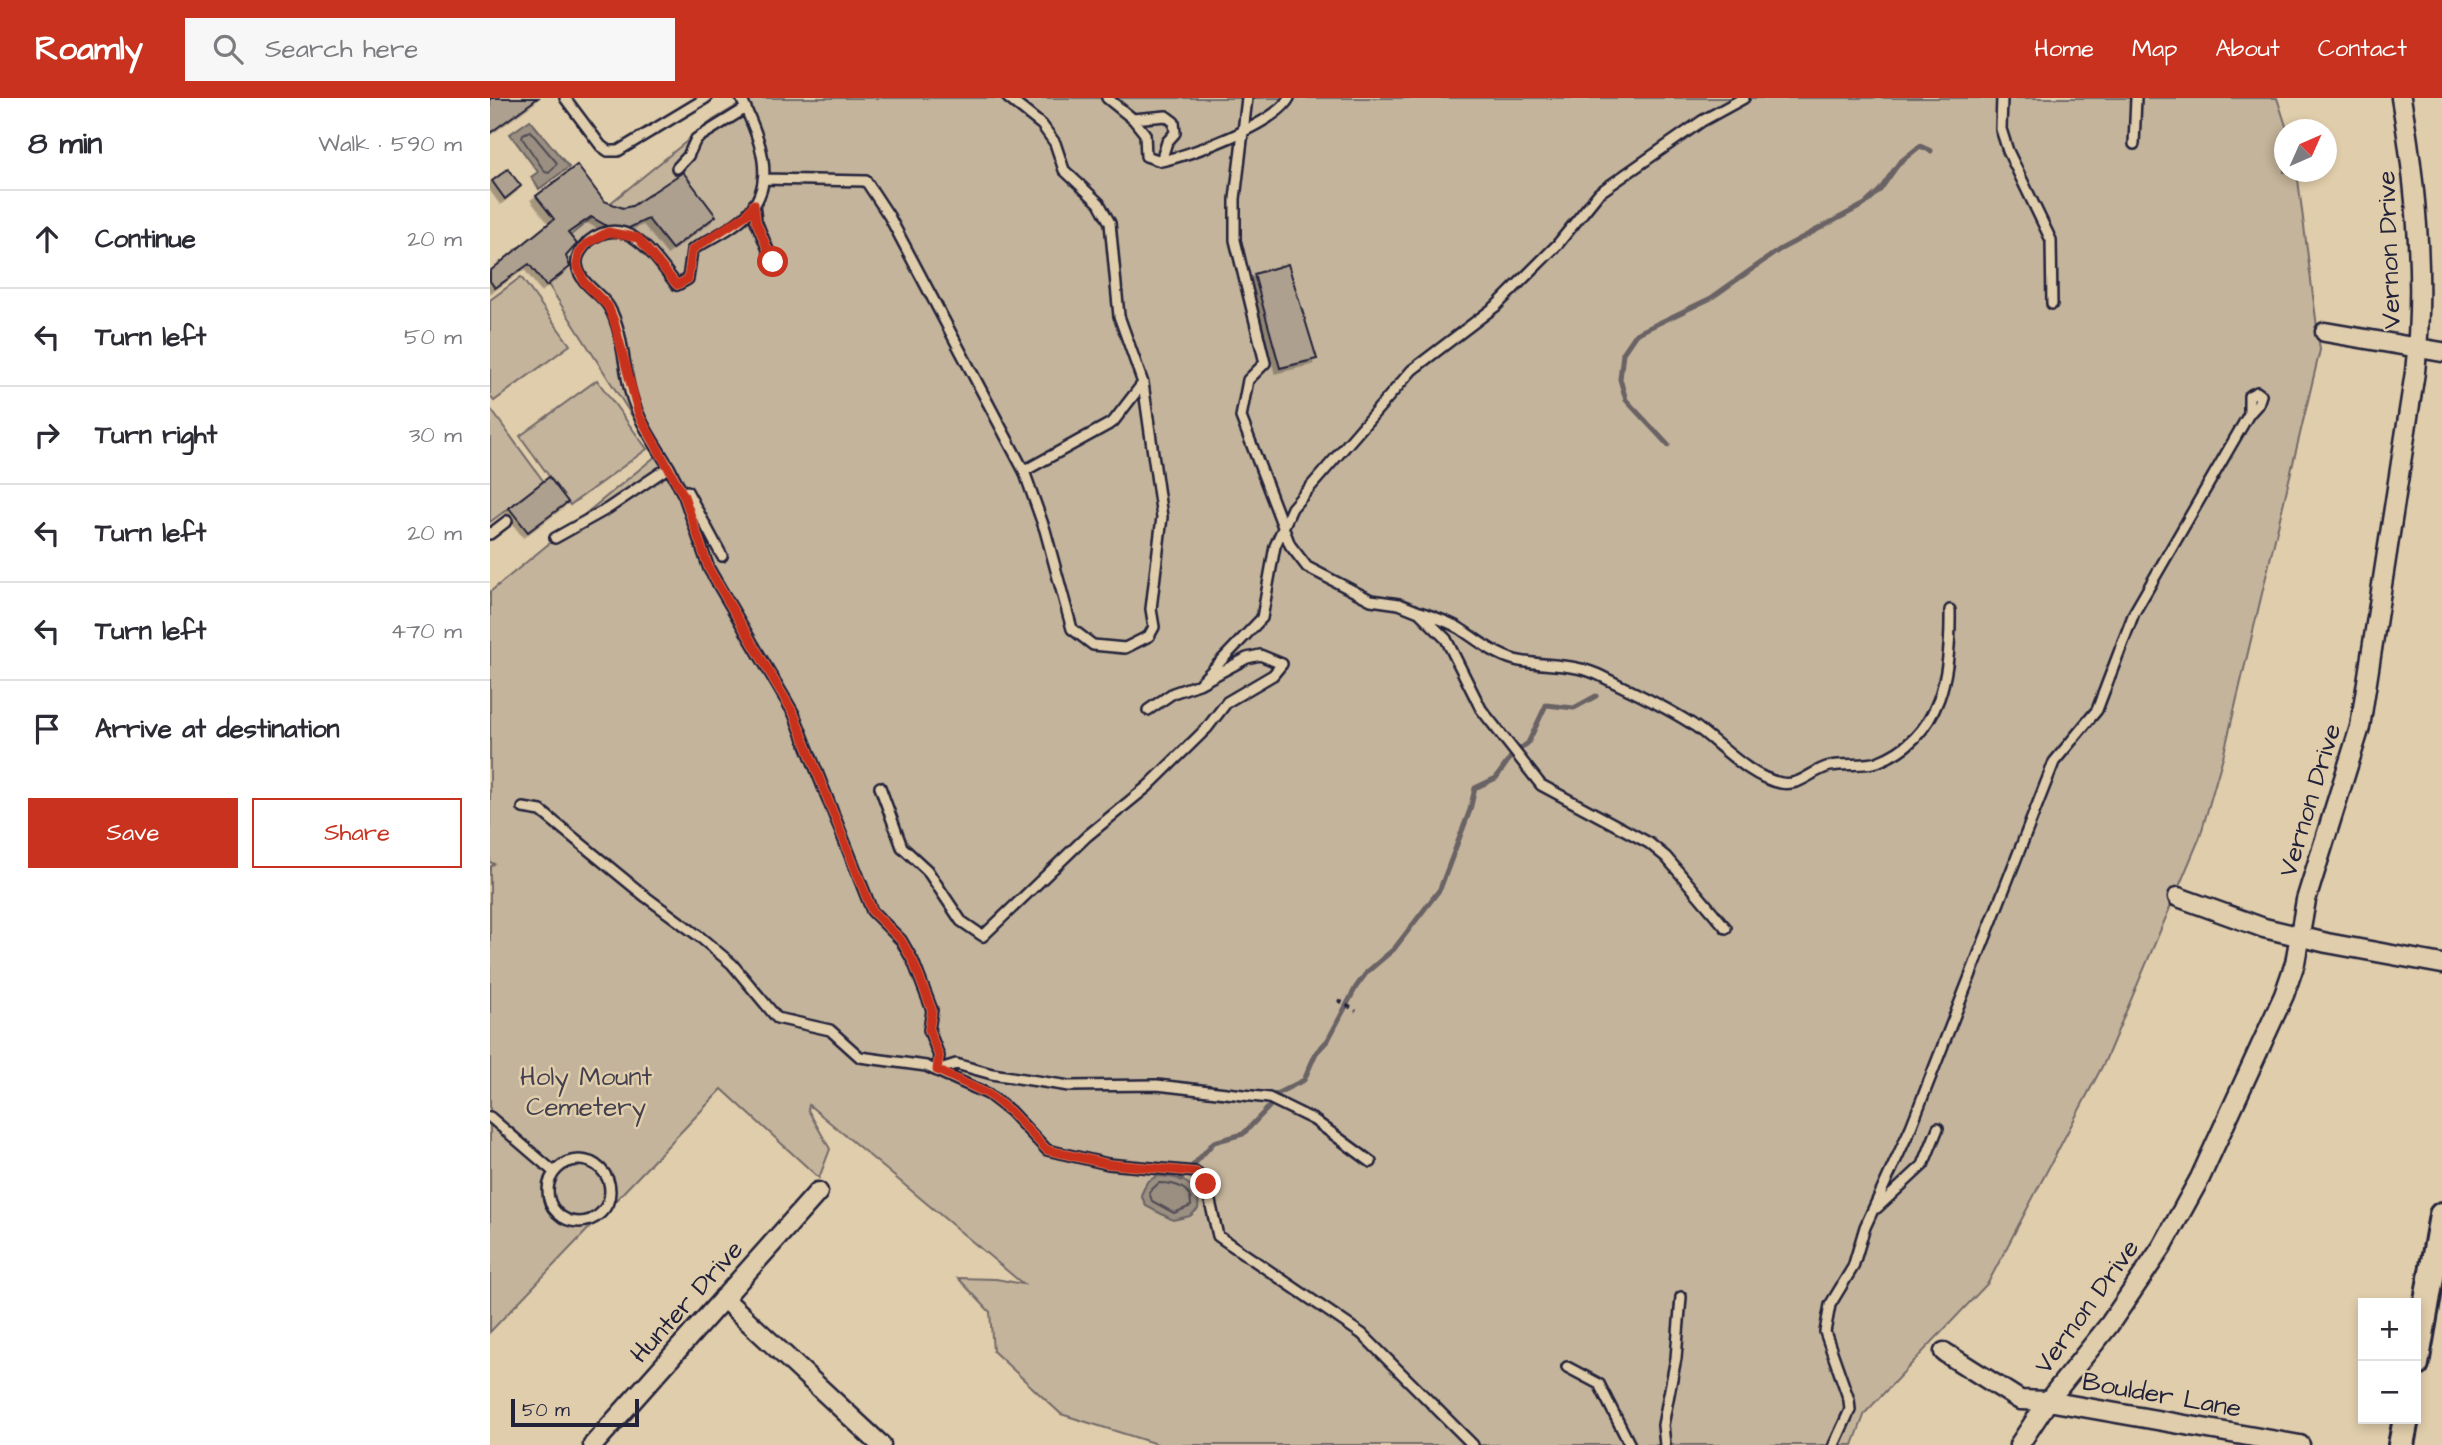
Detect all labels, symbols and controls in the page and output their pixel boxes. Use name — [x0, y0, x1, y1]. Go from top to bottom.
search box — [185, 18, 675, 81]
text: Roamly — [35, 26, 143, 72]
icon: search — [209, 30, 247, 68]
text: Search here — [265, 31, 418, 67]
text: Home — [2034, 32, 2094, 66]
text: Map — [2132, 32, 2177, 66]
text: About — [2215, 32, 2280, 66]
text: Contact — [2318, 32, 2407, 66]
north arrow — [2274, 119, 2337, 182]
text: 8 min — [28, 123, 102, 165]
text: Walk · 590 m — [318, 128, 462, 160]
street label: Vernon Drive — [2368, 170, 2410, 330]
icon: ahead — [28, 220, 66, 258]
text: Continue — [95, 221, 196, 257]
text: 20 m — [407, 223, 462, 255]
route start — [757, 246, 788, 277]
icon: left — [28, 318, 66, 356]
text: Turn left — [95, 319, 206, 355]
text: 50 m — [404, 321, 462, 353]
icon: right — [28, 416, 66, 454]
text: Turn right — [95, 417, 217, 453]
text: 30 m — [409, 419, 462, 451]
icon: left — [28, 514, 66, 552]
text: Turn left — [95, 515, 206, 551]
text: 20 m — [407, 517, 462, 549]
icon: left — [28, 612, 66, 650]
text: Turn left — [95, 613, 206, 649]
text: 470 m — [391, 615, 462, 647]
icon: arrive — [28, 710, 66, 748]
text: Arrive at destination — [95, 711, 340, 747]
street label: Vernon Drive — [2270, 719, 2350, 881]
button: Save — [28, 798, 238, 868]
button: Share — [252, 798, 462, 868]
park label: Holy Mount Cemetery — [520, 1059, 652, 1127]
route end — [1190, 1168, 1221, 1199]
street label: Hunter Drive — [622, 1232, 752, 1371]
street label: Vernon Drive — [2026, 1232, 2148, 1381]
map controls — [2358, 1298, 2421, 1424]
button: + — [2358, 1298, 2421, 1361]
button: − — [2358, 1361, 2421, 1424]
street label: Boulder Lane — [2079, 1363, 2244, 1427]
scale bar — [511, 1396, 639, 1428]
text: 50 m — [522, 1397, 570, 1424]

